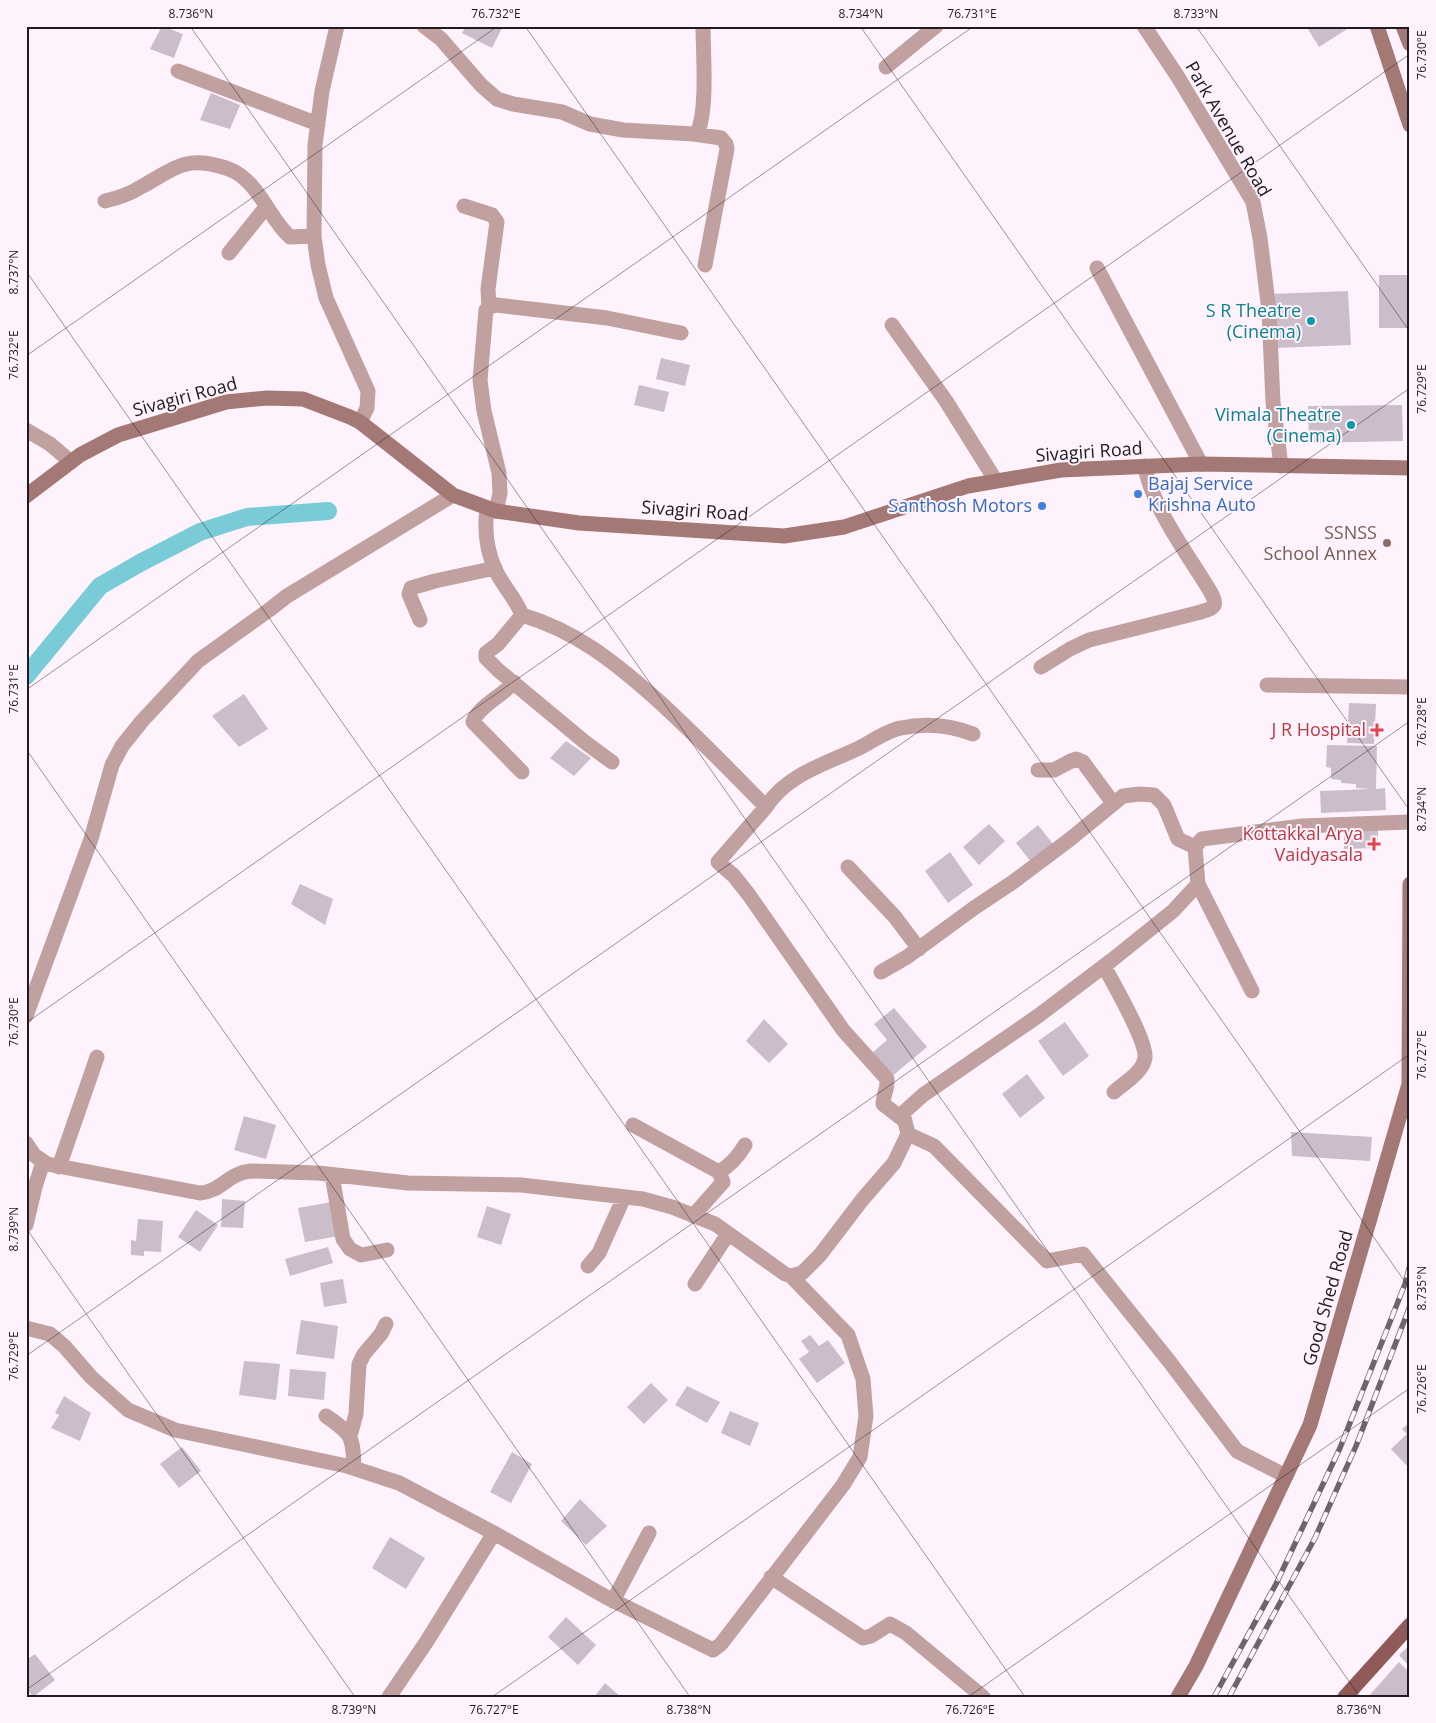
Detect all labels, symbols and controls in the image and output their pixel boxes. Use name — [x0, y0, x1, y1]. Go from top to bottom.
text: 8.736°N — [169, 5, 213, 22]
text: 76.732°E — [471, 5, 521, 22]
text: 8.734°N — [839, 5, 883, 22]
text: 76.731°E — [947, 5, 997, 22]
text: 8.733°N — [1174, 5, 1218, 22]
text: 76.730°E — [1413, 30, 1430, 80]
street label: Park Avenue Road — [1180, 56, 1277, 201]
text: 8.737°N — [5, 250, 22, 294]
place label: S R Theatre (Cinema) — [1206, 298, 1301, 343]
marker: S R Theatre (Cinema) — [1305, 315, 1317, 327]
text: 76.732°E — [5, 330, 22, 380]
text: 76.729°E — [1413, 364, 1430, 414]
street label: Sivagiri Road — [130, 371, 240, 422]
place label: Vimala Theatre (Cinema) — [1215, 402, 1341, 447]
marker: Vimala Theatre (Cinema) — [1345, 419, 1357, 431]
street label: Sivagiri Road — [1035, 435, 1143, 467]
place label: Bajaj Service Krishna Auto — [1148, 471, 1256, 516]
marker: Bajaj Service Krishna Auto — [1132, 488, 1144, 500]
place label: Santhosh Motors — [888, 493, 1032, 517]
street label: Sivagiri Road — [641, 494, 749, 526]
marker: Santhosh Motors — [1036, 500, 1048, 512]
place label: SSNSS School Annex — [1264, 520, 1378, 565]
marker: SSNSS School Annex — [1381, 537, 1393, 549]
text: 76.731°E — [5, 664, 22, 714]
text: 76.728°E — [1413, 697, 1430, 747]
place label: J R Hospital — [1270, 717, 1366, 741]
marker: J R Hospital — [1370, 723, 1384, 737]
text: 8.734°N — [1413, 787, 1430, 831]
place label: Kottakkal Arya Vaidyasala — [1242, 821, 1363, 866]
marker: Kottakkal Arya Vaidyasala — [1367, 837, 1381, 851]
text: 76.730°E — [5, 997, 22, 1047]
text: 76.727°E — [1413, 1030, 1430, 1080]
text: 8.739°N — [5, 1207, 22, 1251]
street label: Good Shed Road — [1296, 1227, 1358, 1368]
text: 8.735°N — [1413, 1266, 1430, 1310]
text: 76.729°E — [5, 1331, 22, 1381]
text: 76.726°E — [1413, 1364, 1430, 1414]
text: 8.739°N — [332, 1701, 376, 1718]
text: 76.727°E — [469, 1701, 519, 1718]
text: 8.738°N — [667, 1701, 711, 1718]
text: 76.726°E — [945, 1701, 995, 1718]
text: 8.736°N — [1337, 1701, 1381, 1718]

